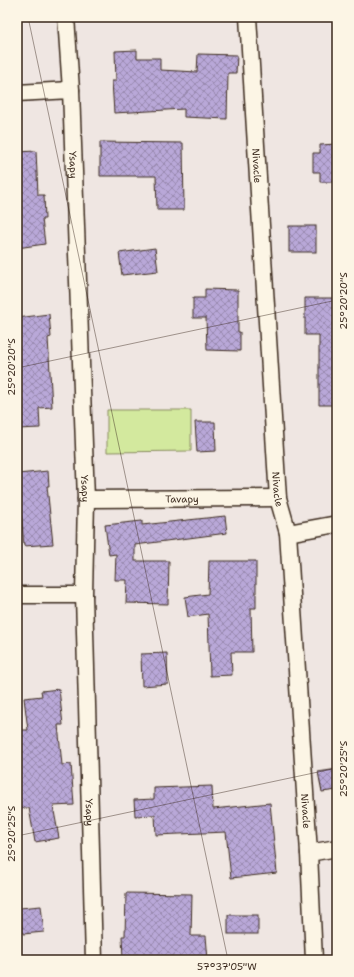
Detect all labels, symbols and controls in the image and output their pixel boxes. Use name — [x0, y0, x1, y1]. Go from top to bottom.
street label: Nivacle — [249, 148, 264, 184]
street label: Ysapy — [66, 151, 80, 179]
text: 25°20'20"S — [337, 272, 350, 330]
text: 25°20'20"S — [5, 338, 18, 396]
street label: Nivacle — [269, 471, 286, 509]
street label: Ysapy — [78, 475, 92, 503]
street label: Tavapy — [165, 492, 199, 506]
text: 25°20'25"S — [337, 740, 350, 797]
street label: Nivacle — [298, 793, 313, 829]
street label: Ysapy — [83, 799, 96, 827]
text: 25°20'25"S — [5, 805, 18, 862]
text: 57°37'05"W — [197, 960, 257, 973]

